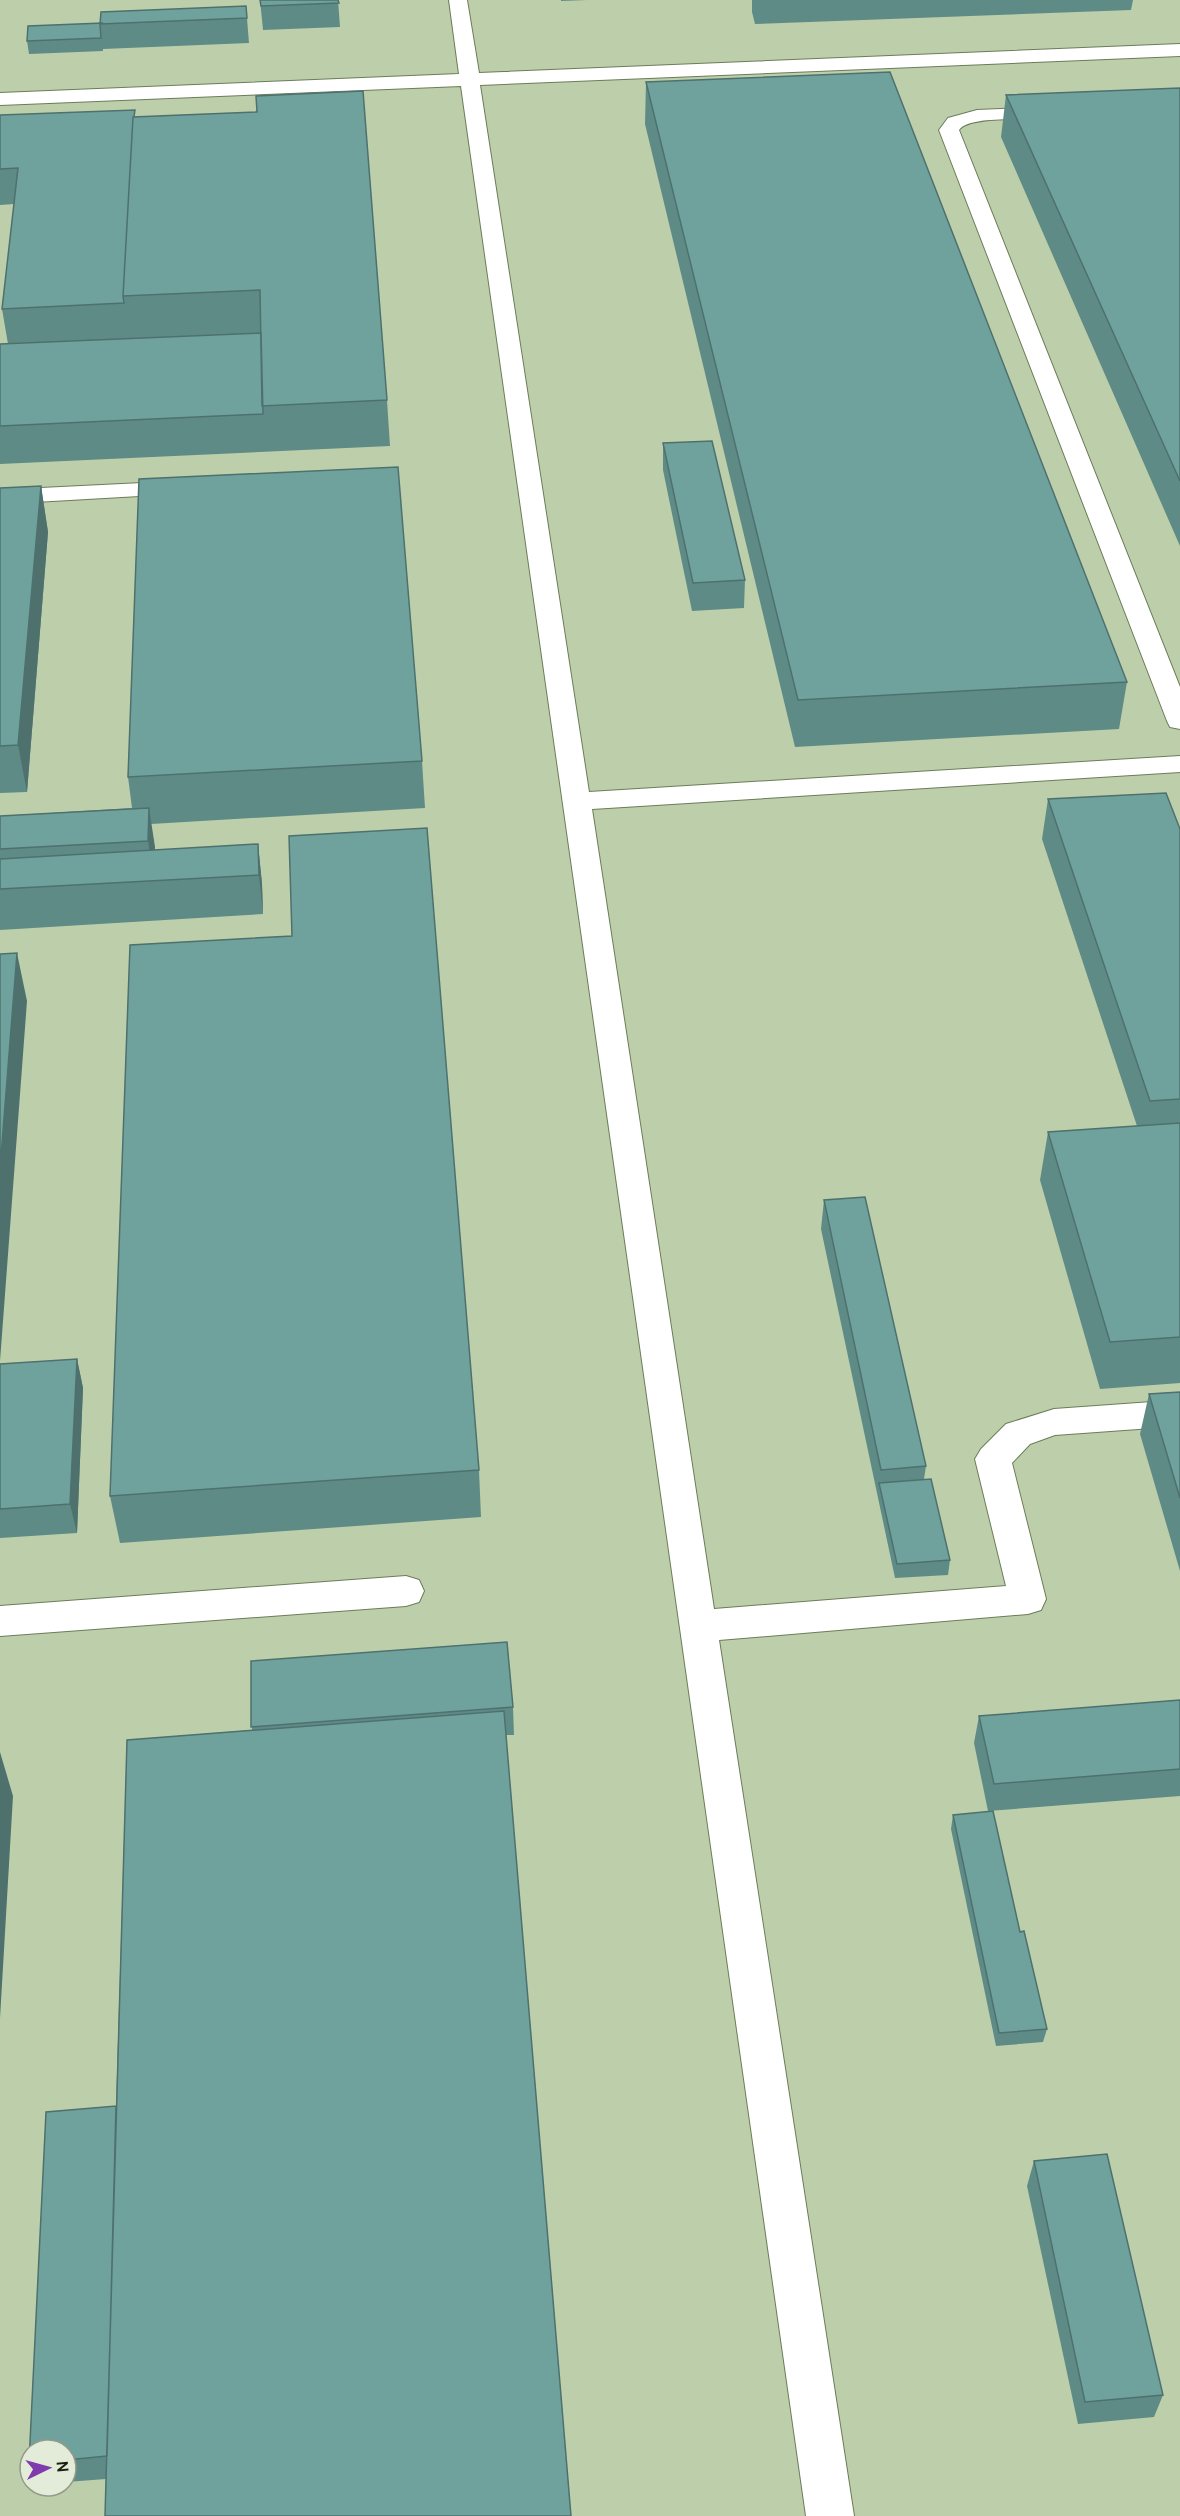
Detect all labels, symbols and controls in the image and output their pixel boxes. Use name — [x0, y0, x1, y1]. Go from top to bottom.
north arrow — [18, 2438, 78, 2498]
text: N — [52, 2460, 72, 2473]

